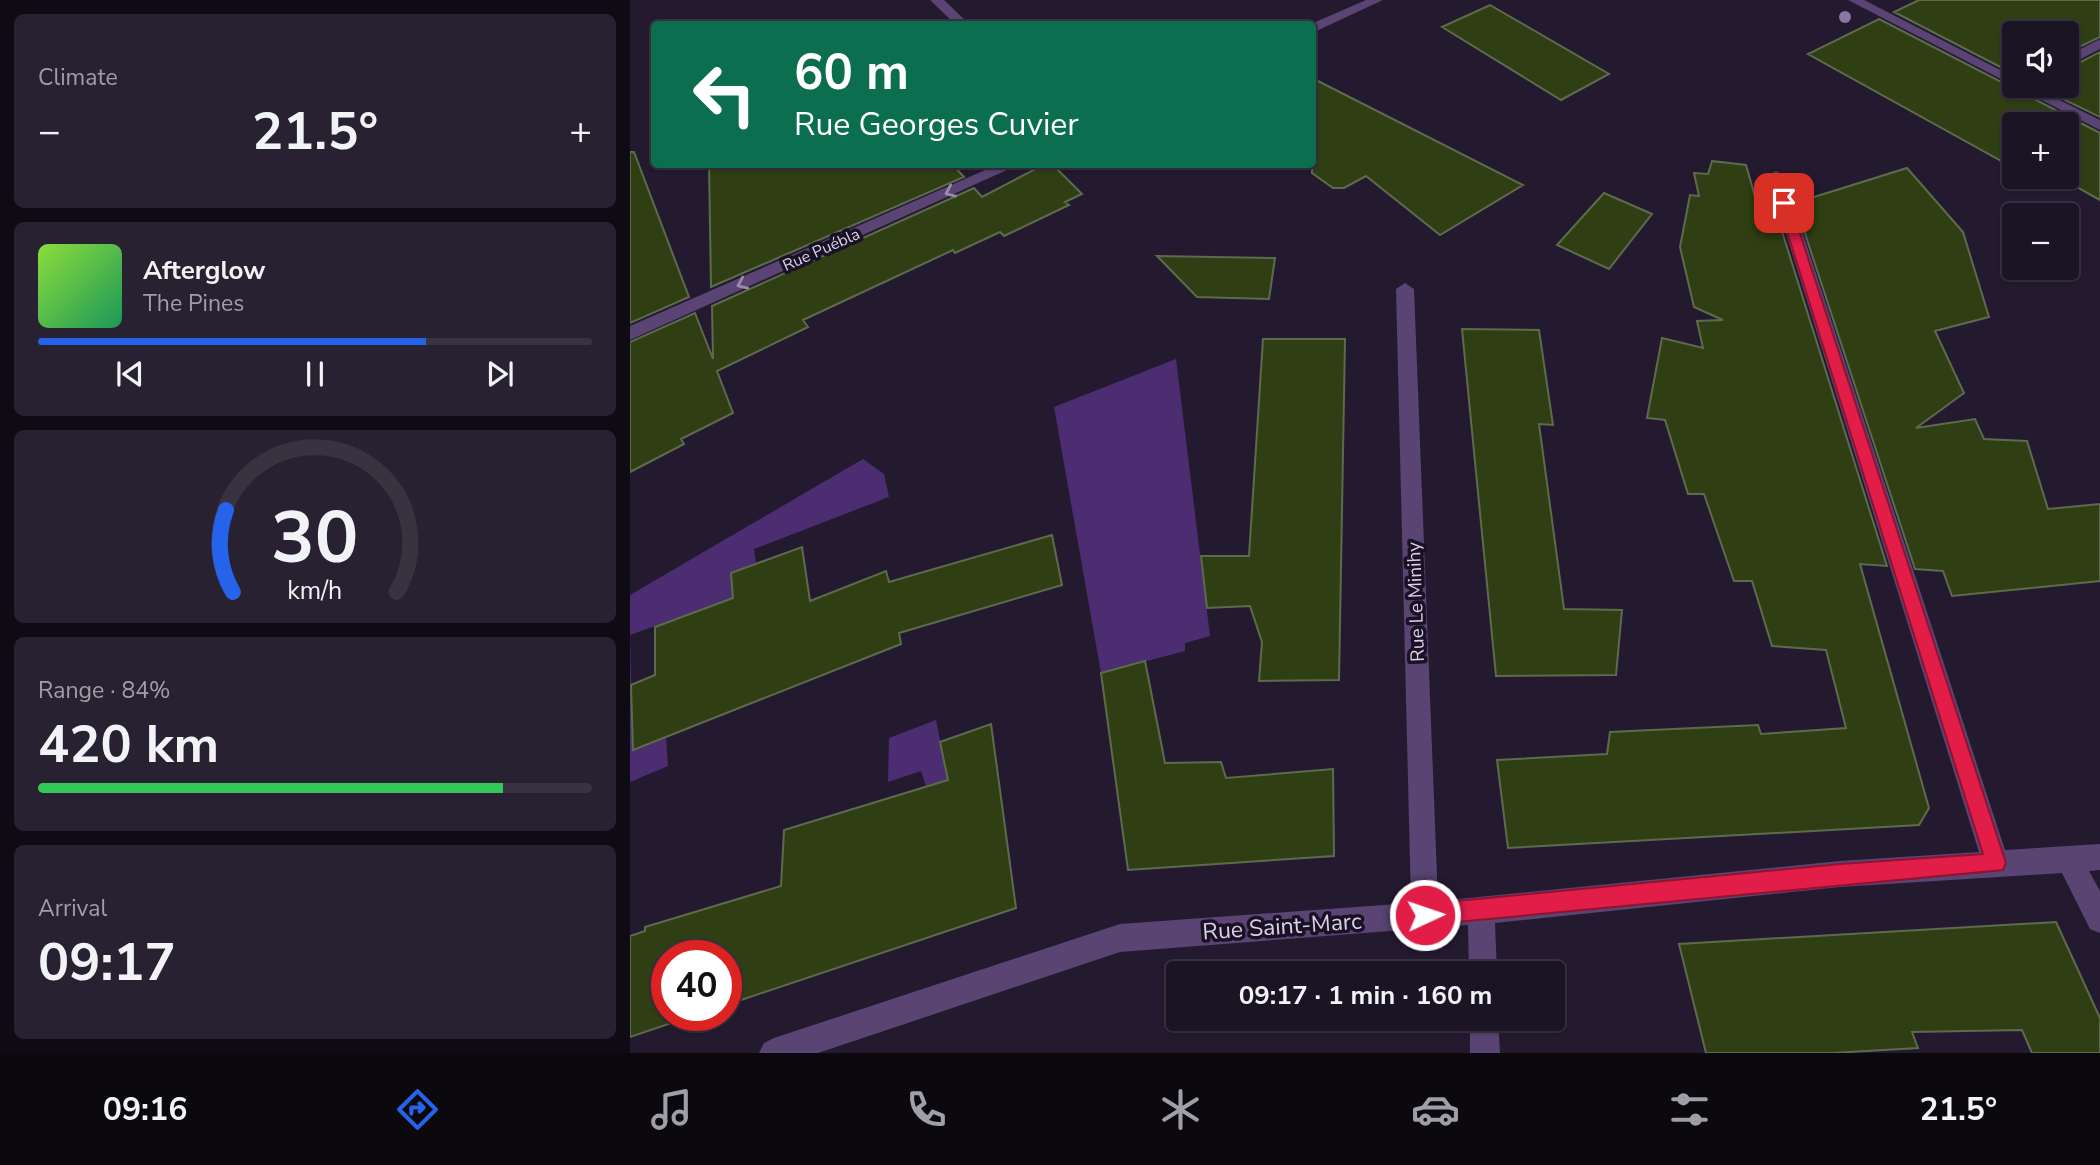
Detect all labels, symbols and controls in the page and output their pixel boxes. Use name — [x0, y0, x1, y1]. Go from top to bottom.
map controls — [2002, 21, 2079, 280]
button: sound — [2002, 21, 2079, 98]
text: 60 m — [794, 39, 909, 106]
icon: left — [679, 49, 770, 140]
text: Climate — [38, 62, 118, 93]
text: 21.5° — [252, 96, 378, 167]
text: Rue Georges Cuvier — [794, 103, 1079, 146]
text: − — [38, 106, 61, 157]
text: + — [569, 106, 592, 157]
button: + — [2002, 112, 2079, 189]
pin — [1754, 173, 1814, 233]
one-way arrow — [945, 184, 958, 198]
icon: arrive — [1765, 184, 1803, 222]
button: − — [2002, 203, 2079, 280]
street label: Rue Puébla — [779, 223, 864, 277]
text: Afterglow — [143, 253, 266, 288]
one-way arrow — [737, 276, 749, 290]
text: The Pines — [143, 288, 244, 319]
icon: previous — [111, 355, 149, 393]
icon: pause — [296, 355, 334, 393]
icon: next — [481, 355, 519, 393]
text: 30 — [271, 489, 359, 589]
street label: Rue Le Minihy — [1401, 541, 1431, 662]
text: km/h — [287, 574, 343, 608]
text: Range · 84% — [38, 675, 170, 706]
text: 420 km — [38, 709, 219, 780]
position arrow — [1388, 878, 1462, 952]
text: Arrival — [38, 893, 107, 924]
street label: Rue Saint-Marc — [1201, 905, 1363, 948]
text: 09:17 — [38, 927, 176, 998]
speed limit sign: 40 — [651, 940, 742, 1031]
text: 09:17 · 1 min · 160 m — [1239, 978, 1492, 1013]
icon: directions — [393, 1085, 442, 1134]
icon: music — [647, 1085, 696, 1134]
icon: phone — [902, 1085, 951, 1134]
icon: climate — [1156, 1085, 1205, 1134]
icon: car — [1411, 1085, 1460, 1134]
icon: filters — [1665, 1085, 1714, 1134]
text: 09:16 — [103, 1088, 187, 1131]
text: 21.5° — [1920, 1088, 1997, 1131]

